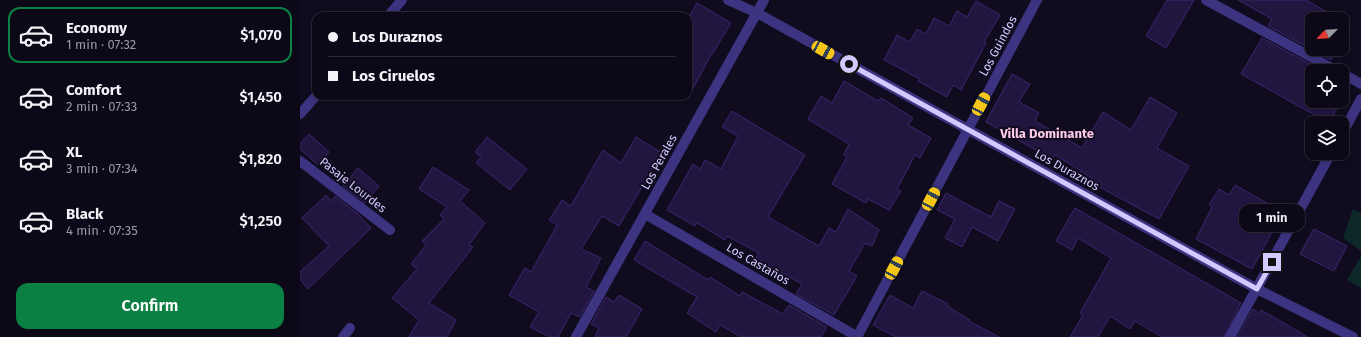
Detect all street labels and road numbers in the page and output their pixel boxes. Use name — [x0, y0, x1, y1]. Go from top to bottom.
street label: Los Guindos — [976, 13, 1020, 79]
street label: Los Perales — [638, 132, 680, 192]
street label: Los Duraznos — [1032, 146, 1102, 194]
street label: Pasaje Lourdes — [317, 155, 390, 216]
street label: Los Castaños — [724, 240, 792, 288]

